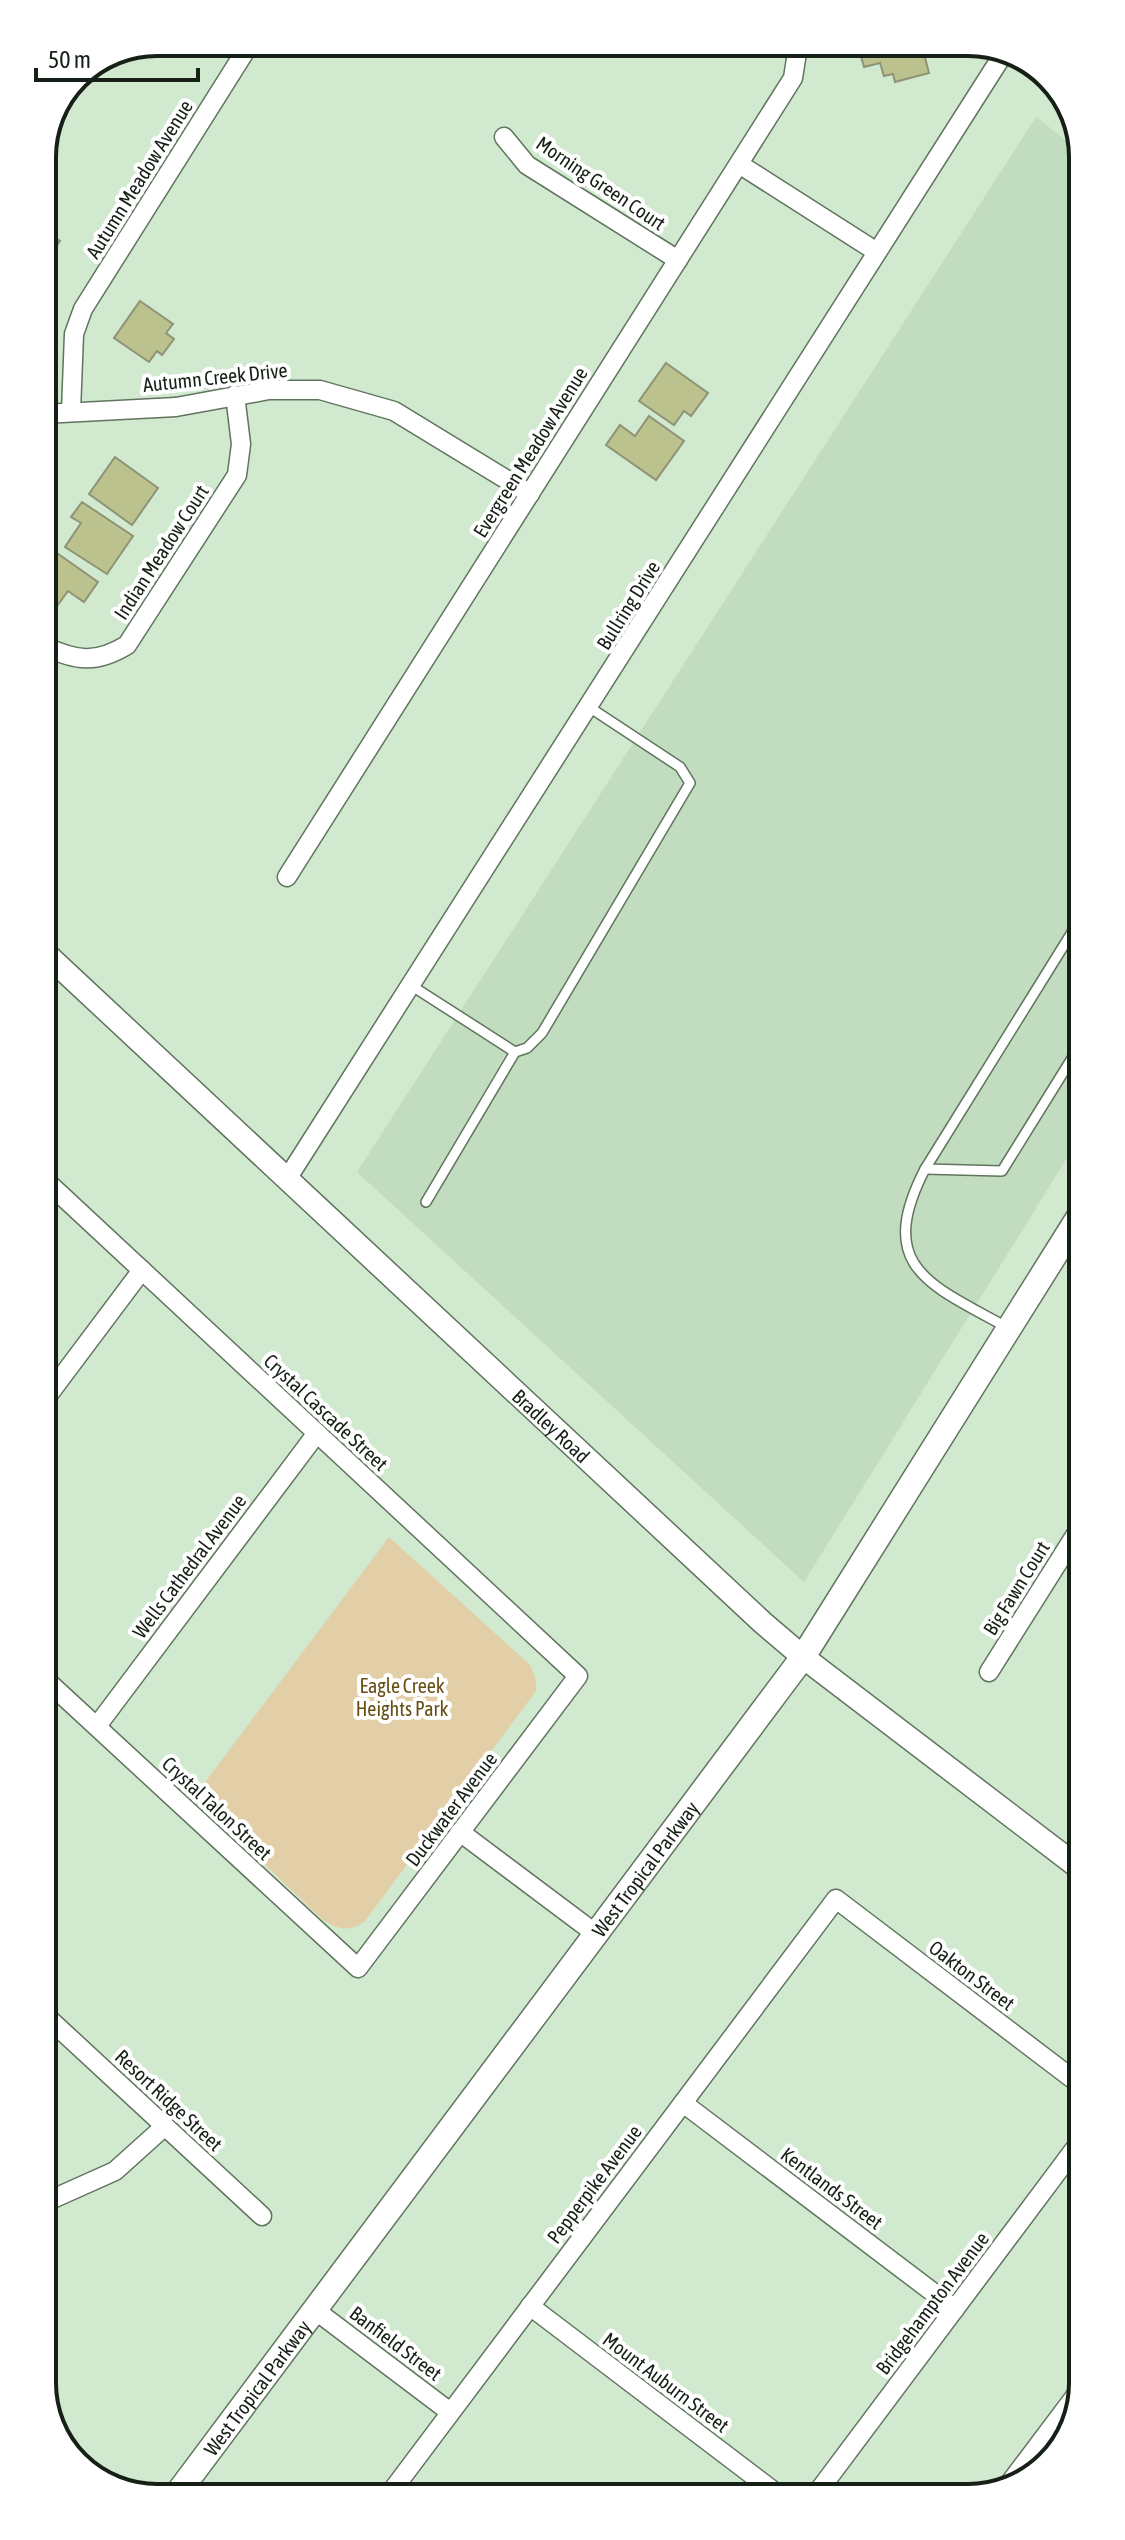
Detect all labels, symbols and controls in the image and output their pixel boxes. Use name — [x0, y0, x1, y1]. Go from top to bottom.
scale bar — [36, 32, 198, 82]
text: 50 m — [48, 46, 91, 73]
street label: Autumn Meadow Avenue — [81, 96, 197, 262]
street label: Morning Green Court — [532, 131, 670, 235]
street label: Autumn Creek Drive — [142, 358, 288, 396]
street label: Evergreen Meadow Avenue — [468, 363, 592, 541]
street label: Indian Meadow Court — [109, 480, 213, 623]
street label: Bullring Drive — [592, 556, 664, 654]
street label: Crystal Cascade Street — [259, 1349, 393, 1475]
street label: Bradley Road — [508, 1384, 595, 1467]
street label: Wells Cathedral Avenue — [128, 1490, 250, 1642]
street label: Big Fawn Court — [978, 1537, 1054, 1639]
park label: Eagle Creek Heights Park — [356, 1674, 448, 1720]
street label: Duckwater Avenue — [401, 1747, 501, 1871]
street label: Crystal Talon Street — [158, 1752, 277, 1865]
street label: West Tropical Parkway — [587, 1796, 703, 1941]
street label: Oakton Street — [925, 1935, 1019, 2015]
street label: Resort Ridge Street — [111, 2045, 227, 2156]
street label: Pepperpike Avenue — [542, 2120, 646, 2248]
street label: Kentlands Street — [777, 2142, 888, 2234]
street label: Bridgehampton Avenue — [871, 2227, 993, 2379]
street label: Banfield Street — [346, 2301, 447, 2385]
street label: West Tropical Parkway — [199, 2315, 315, 2460]
street label: Mount Auburn Street — [599, 2327, 734, 2437]

